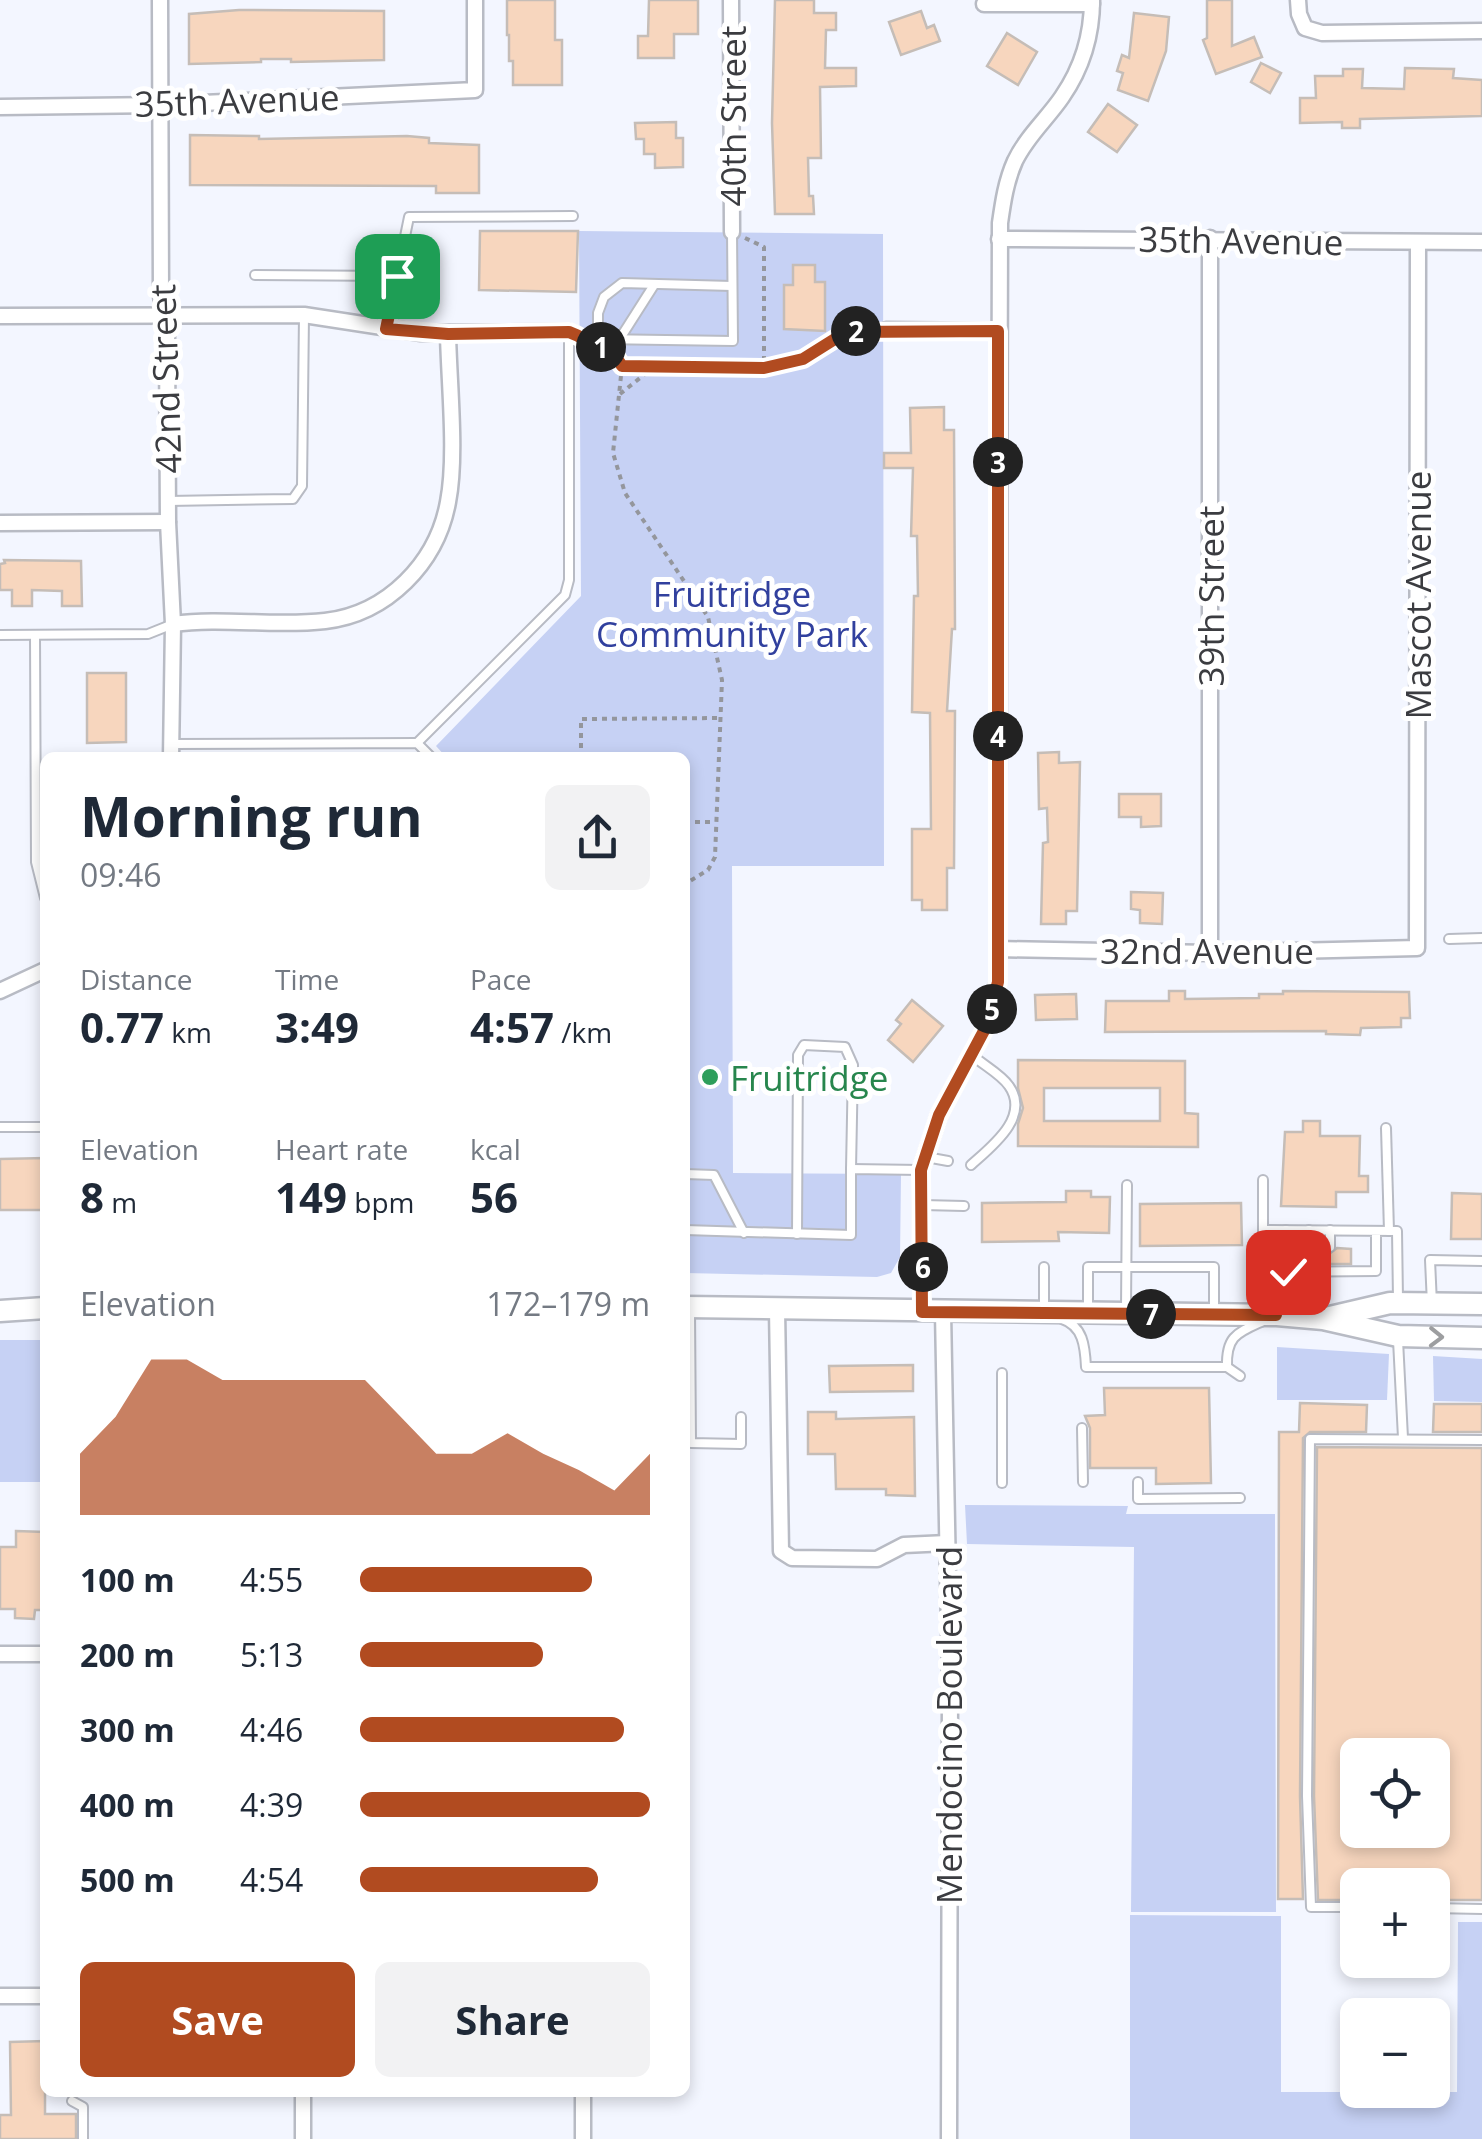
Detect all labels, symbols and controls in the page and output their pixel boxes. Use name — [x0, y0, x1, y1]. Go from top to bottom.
street label: 40th Street — [709, 26, 756, 206]
street label: 35th Avenue — [134, 73, 340, 127]
street label: 35th Avenue — [1138, 215, 1344, 265]
pin — [355, 234, 440, 319]
icon: arrive — [370, 249, 425, 304]
street label: 42nd Street — [138, 283, 192, 475]
pin: 2 — [831, 306, 881, 356]
text: 2 — [848, 312, 864, 350]
pin: 1 — [576, 322, 626, 372]
text: 1 — [593, 328, 609, 366]
pin: 3 — [973, 437, 1023, 487]
text: 3 — [990, 443, 1006, 481]
street label: Mascot Avenue — [1394, 471, 1441, 719]
street label: 39th Street — [1187, 506, 1234, 686]
park label: Fruitridge Community Park — [596, 570, 869, 657]
pin: 4 — [973, 711, 1023, 761]
text: 4 — [990, 717, 1006, 755]
text: Morning run — [80, 778, 423, 853]
button: share — [545, 785, 650, 890]
text: 09:46 — [80, 853, 162, 896]
street label: 32nd Avenue — [1100, 927, 1314, 974]
text: Distance — [80, 960, 193, 998]
text: Time — [275, 960, 339, 998]
text: Pace — [470, 960, 532, 998]
pin: 5 — [967, 984, 1017, 1034]
text: 5 — [984, 990, 1000, 1028]
text: 0.77 — [80, 998, 164, 1055]
text: 3:49 — [275, 998, 359, 1055]
text: 4:57 — [470, 998, 554, 1055]
text: km — [164, 1013, 212, 1051]
text: /km — [554, 1013, 612, 1051]
place label: Fruitridge — [730, 1054, 888, 1101]
marker: Fruitridge — [699, 1066, 721, 1088]
text: Elevation — [80, 1130, 199, 1168]
text: Heart rate — [275, 1130, 408, 1168]
text: kcal — [470, 1130, 521, 1168]
text: 8 — [80, 1168, 104, 1225]
text: 149 — [275, 1168, 347, 1225]
text: 56 — [470, 1168, 518, 1225]
text: m — [104, 1183, 137, 1221]
text: bpm — [347, 1183, 415, 1221]
pin — [1246, 1230, 1331, 1315]
pin: 6 — [898, 1242, 948, 1292]
icon: check — [1261, 1245, 1316, 1300]
text: 6 — [915, 1248, 931, 1286]
text: Elevation — [80, 1282, 216, 1325]
text: 172–179 m — [486, 1282, 650, 1325]
pin: 7 — [1126, 1289, 1176, 1339]
text: 7 — [1143, 1295, 1159, 1333]
one-way arrow — [1429, 1326, 1445, 1347]
street label: Mendocino Boulevard — [925, 1546, 972, 1904]
text: 100 m — [80, 1558, 175, 1601]
text: 4:55 — [240, 1558, 303, 1601]
text: 200 m — [80, 1633, 175, 1676]
text: 5:13 — [240, 1633, 303, 1676]
text: 300 m — [80, 1708, 175, 1751]
text: 4:46 — [240, 1708, 303, 1751]
map controls — [1340, 1738, 1450, 2108]
button: locate — [1340, 1738, 1450, 1848]
text: 400 m — [80, 1783, 175, 1826]
text: 4:39 — [240, 1783, 303, 1826]
text: 500 m — [80, 1858, 175, 1901]
text: 4:54 — [240, 1858, 303, 1901]
button: + — [1340, 1868, 1450, 1978]
button: Save — [80, 1962, 355, 2077]
button: Share — [375, 1962, 650, 2077]
button: − — [1340, 1998, 1450, 2108]

